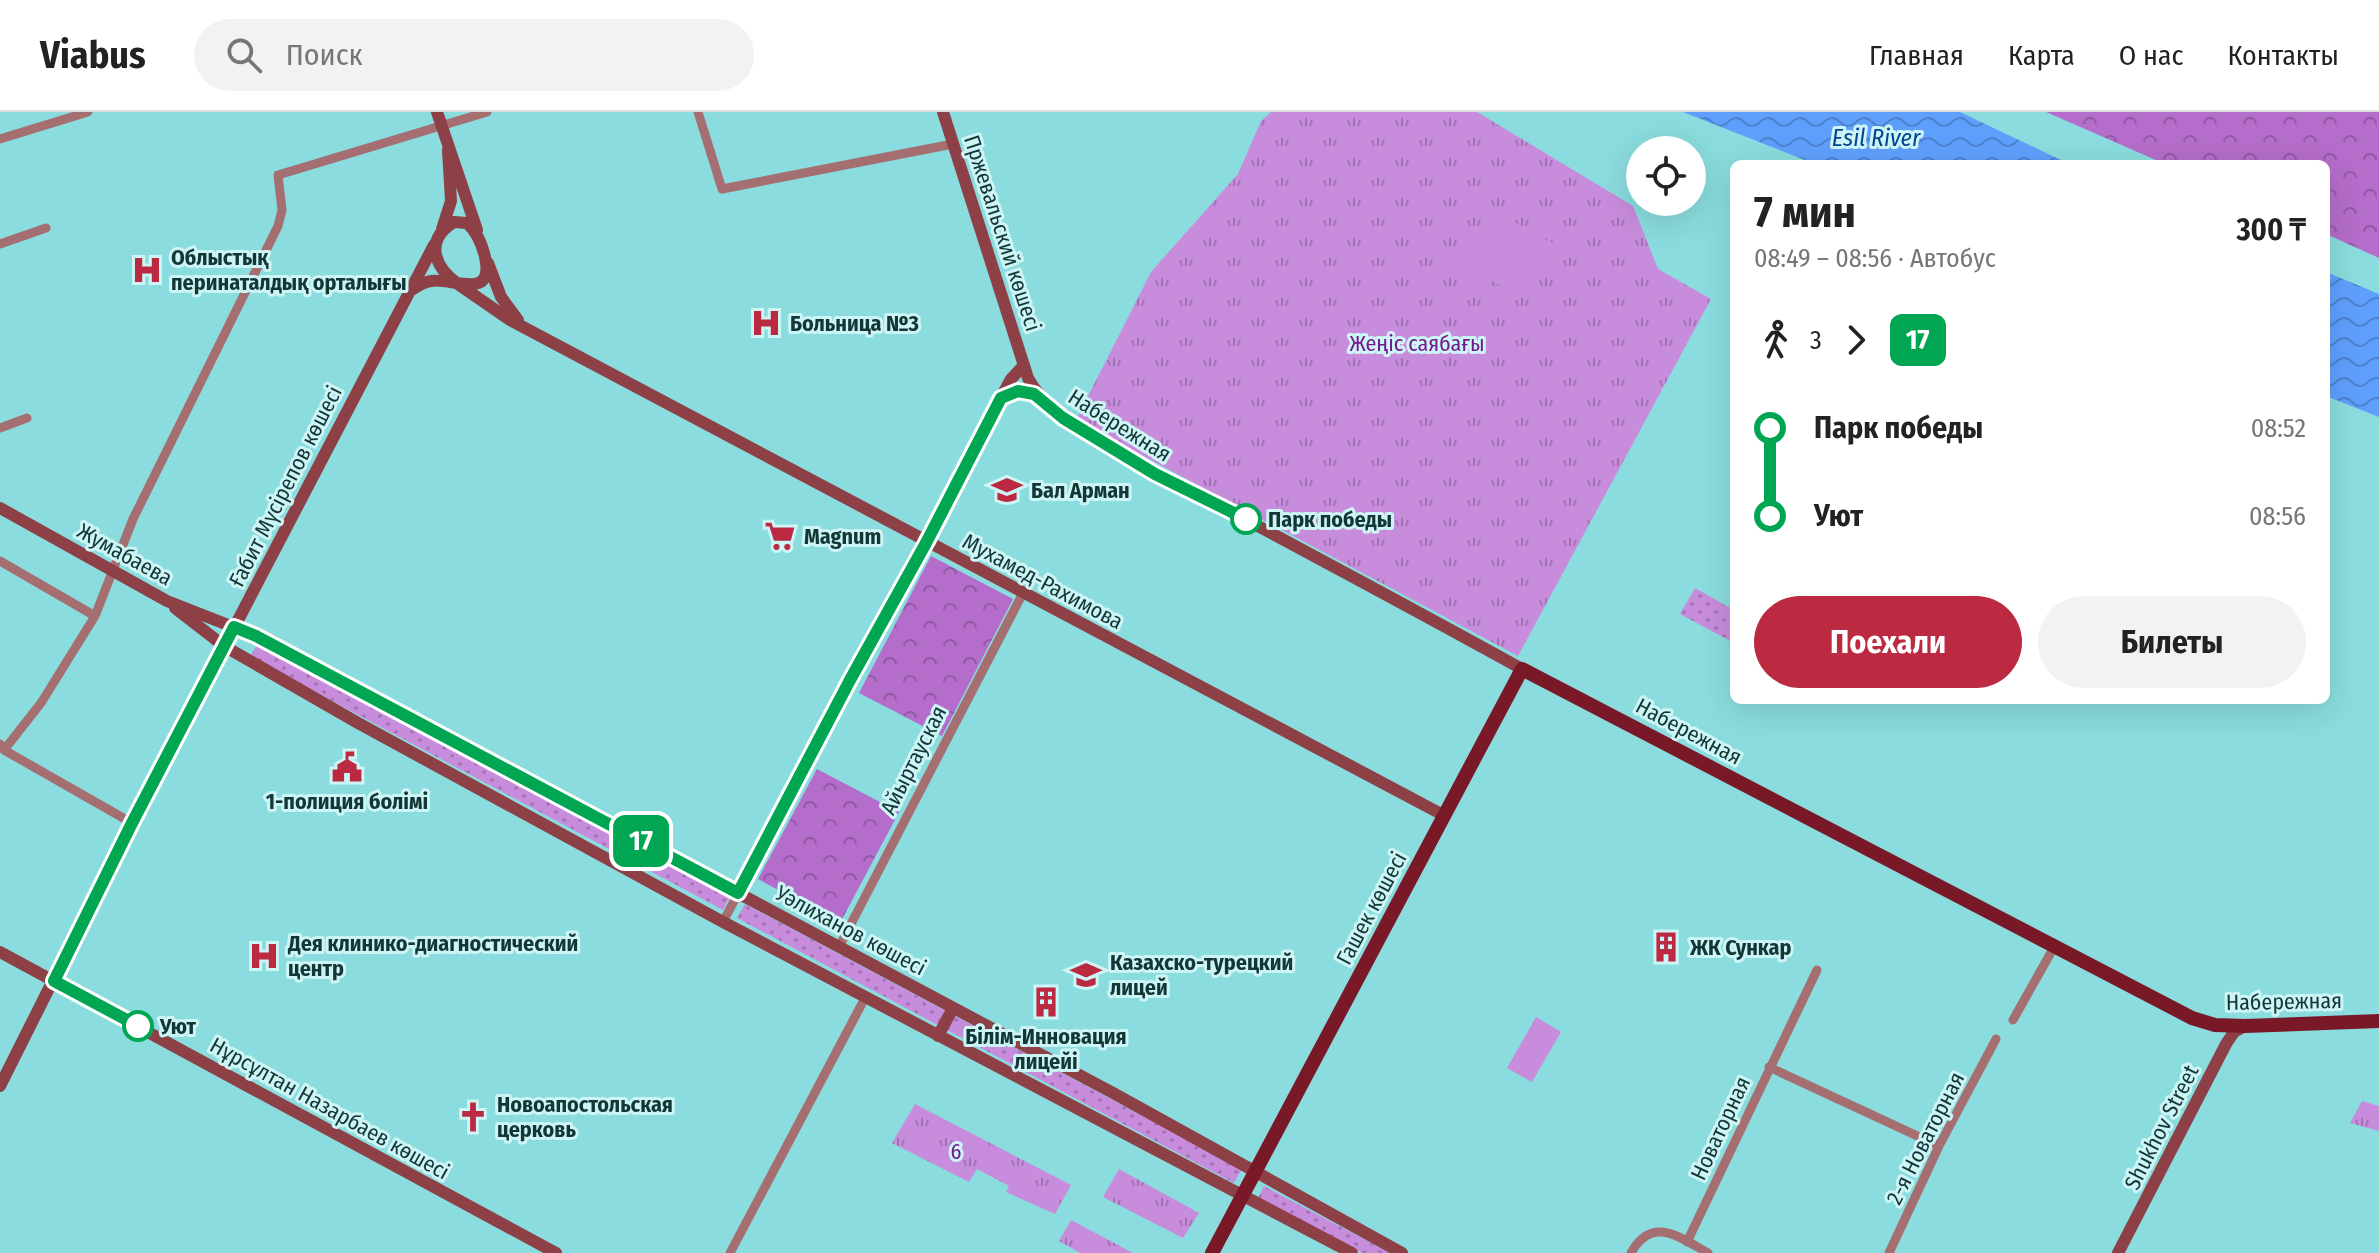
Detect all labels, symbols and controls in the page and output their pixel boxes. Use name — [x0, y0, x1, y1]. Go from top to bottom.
search box — [194, 19, 754, 91]
text: Viabus — [40, 32, 146, 78]
icon: search — [222, 33, 266, 77]
text: Поиск — [286, 37, 363, 73]
text: Главная — [1869, 39, 1964, 72]
text: Карта — [2008, 39, 2075, 72]
text: О нас — [2119, 39, 2184, 72]
text: Контакты — [2228, 39, 2339, 72]
water label: Esil River — [1832, 124, 1921, 152]
street label: Пржевальский көшесі — [958, 132, 1047, 335]
map controls — [1626, 136, 1706, 216]
button: locate — [1626, 136, 1706, 216]
text: 7 мин — [1754, 186, 1856, 239]
text: 300 ₸ — [2236, 212, 2306, 248]
text: 08:49 – 08:56 · Автобус — [1754, 243, 1996, 274]
place label: Облыстық перинаталдық орталығы — [171, 244, 407, 296]
hospital icon: Облыстық перинаталдық орталығы — [130, 253, 164, 287]
hospital icon: Больница №3 — [749, 306, 783, 340]
place label: Больница №3 — [790, 310, 919, 337]
icon: walk — [1754, 318, 1798, 362]
icon: forward — [1834, 318, 1878, 362]
text: 17 — [1906, 323, 1930, 356]
text: 3 — [1810, 325, 1822, 356]
park label: Жеңіс саябағы — [1349, 330, 1485, 357]
street label: Ғабит Мүсірепов көшесі — [223, 381, 348, 591]
street label: Набережная — [1063, 383, 1176, 468]
text: Парк победы — [1814, 410, 1983, 446]
text: 08:52 — [2251, 413, 2306, 444]
school or university icon: Бал Арман — [990, 473, 1024, 507]
place label: Бал Арман — [1031, 477, 1130, 504]
text: Уют — [1814, 498, 1863, 534]
text: 08:56 — [2249, 501, 2306, 532]
marker: Парк победы — [1231, 504, 1261, 534]
place label: Парк победы — [1268, 506, 1392, 533]
street label: Жумабаева — [73, 517, 177, 592]
supermarket icon: Magnum — [763, 519, 797, 553]
place label: Magnum — [804, 523, 881, 550]
street label: Мухамед-Рахимова — [958, 528, 1128, 635]
button: Поехали — [1754, 596, 2022, 688]
button: Билеты — [2038, 596, 2306, 688]
street label: Набережная — [1631, 692, 1746, 771]
street label: Айыртауская — [874, 701, 952, 819]
public building icon: 1-полиция болiмi — [330, 750, 364, 784]
place label: 1-полиция болiмi — [266, 788, 428, 815]
line badge: 17 — [605, 815, 677, 867]
text: 17 — [629, 824, 653, 857]
street label: Гашек көшесі — [1330, 847, 1412, 969]
street label: Уәлиханов көшесі — [770, 879, 931, 981]
place label: Дея клинико-диагностический центр — [287, 930, 578, 982]
building icon: ЖК Сункар — [1649, 930, 1683, 964]
place label: ЖК Сункар — [1689, 934, 1791, 961]
hospital icon: Дея клинико-диагностический центр — [247, 939, 281, 973]
place label: Казахско-турецкий лицей — [1110, 949, 1293, 1001]
school or university icon: Казахско-турецкий лицей — [1069, 958, 1103, 992]
building icon: Білім-Инновация лицейі — [1029, 985, 1063, 1019]
street label: Набережная — [2226, 987, 2342, 1016]
marker: Уют — [123, 1011, 153, 1041]
place label: Уют — [159, 1013, 197, 1040]
place label: Білім-Инновация лицейі — [965, 1023, 1127, 1075]
street label: Нұрсұлтан Назарбаев көшесі — [205, 1031, 454, 1186]
street label: Shukhov Street — [2118, 1060, 2205, 1194]
street label: 2-я Новаторная — [1881, 1068, 1970, 1209]
street label: Новаторная — [1685, 1072, 1756, 1184]
place label: Новоапостольская церковь — [497, 1091, 673, 1143]
church icon: Новоапостольская церковь — [456, 1100, 490, 1134]
park label: 6 — [951, 1138, 962, 1165]

